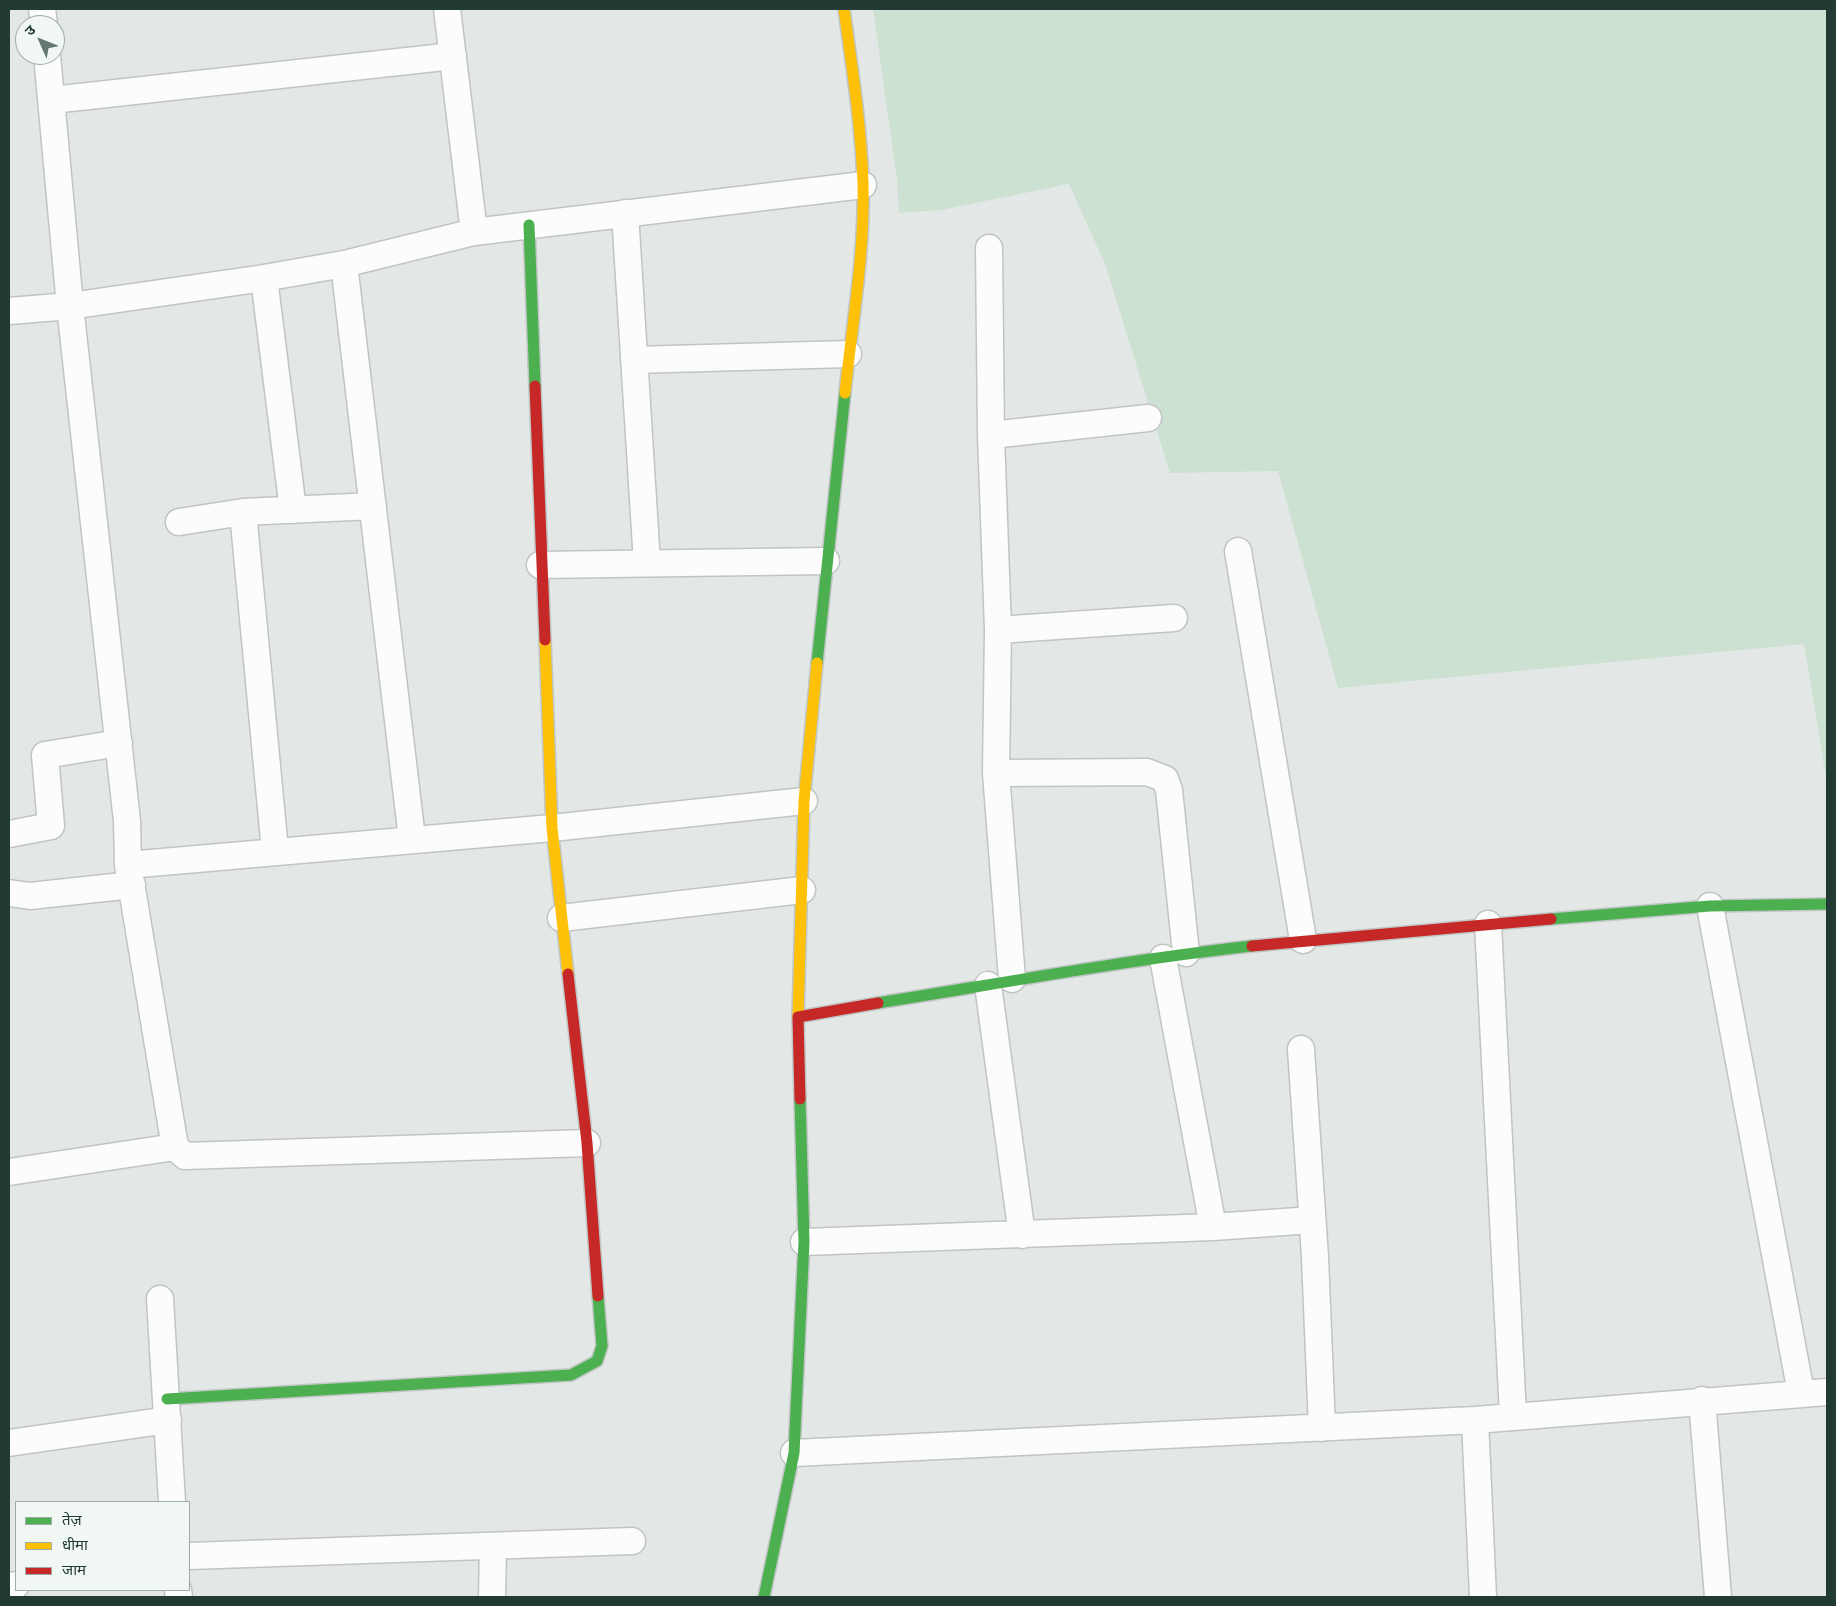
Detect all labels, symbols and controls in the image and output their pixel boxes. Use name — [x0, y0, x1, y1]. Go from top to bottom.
north arrow — [15, 15, 65, 65]
text: उ — [21, 22, 39, 39]
legend — [15, 1501, 190, 1591]
text: तेज़ — [62, 1511, 82, 1528]
text: धीमा — [62, 1536, 88, 1553]
text: जाम — [62, 1561, 86, 1578]

